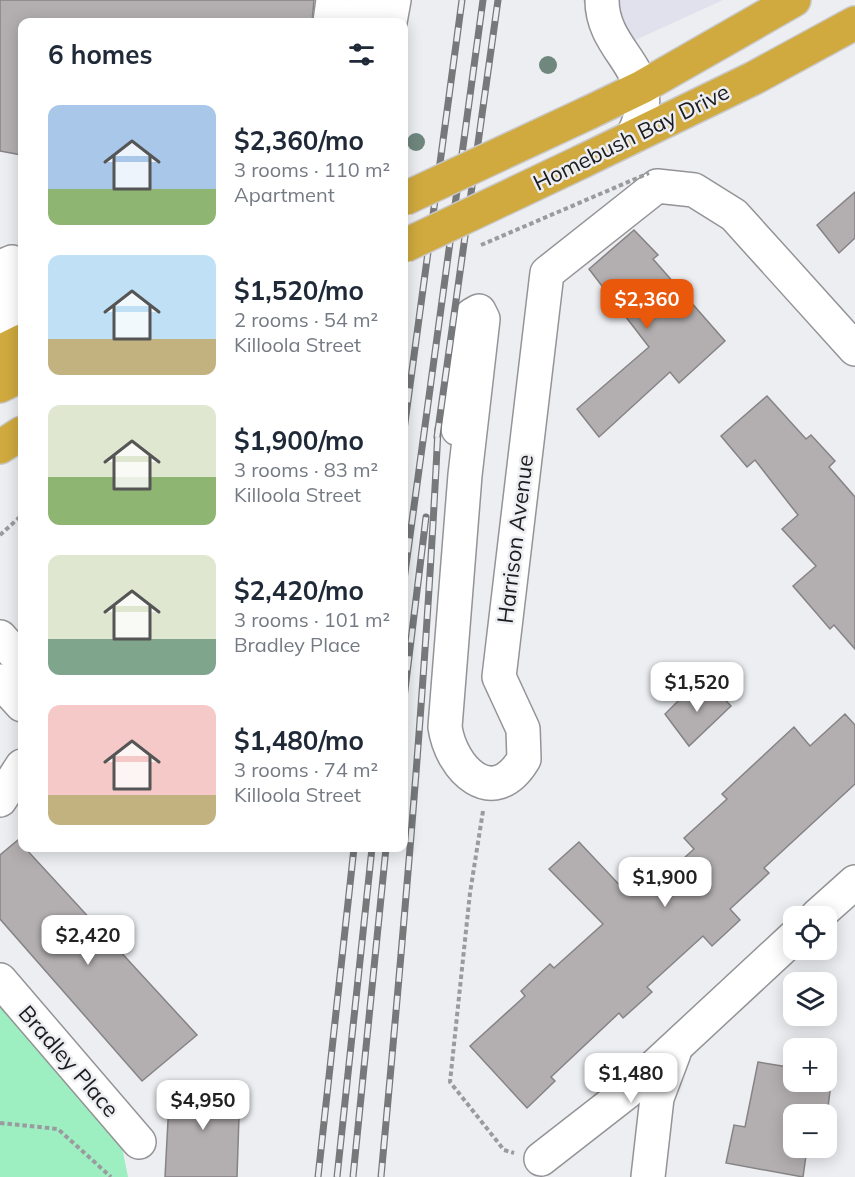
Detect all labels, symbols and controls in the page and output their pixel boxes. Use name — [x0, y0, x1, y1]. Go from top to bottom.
text: 6 homes — [48, 38, 152, 71]
icon: filters — [345, 38, 378, 71]
street label: Homebush Bay Drive — [528, 77, 734, 197]
text: $2,360/mo — [234, 124, 364, 157]
icon: home — [96, 129, 168, 201]
text: 3 rooms · 110 m² — [234, 157, 390, 182]
text: Apartment — [234, 182, 335, 207]
text: $1,520/mo — [234, 274, 364, 307]
icon: home — [96, 279, 168, 351]
pin: $2,360 — [598, 279, 696, 330]
text: $2,360 — [615, 286, 679, 311]
text: 2 rooms · 54 m² — [234, 307, 378, 332]
text: Killoola Street — [234, 332, 361, 357]
text: $1,900/mo — [234, 424, 364, 457]
icon: home — [96, 429, 168, 501]
street label: Harrison Avenue — [491, 453, 539, 625]
text: 3 rooms · 83 m² — [234, 457, 378, 482]
text: Killoola Street — [234, 482, 361, 507]
text: $2,420/mo — [234, 574, 364, 607]
icon: home — [96, 579, 168, 651]
text: 3 rooms · 101 m² — [234, 607, 390, 632]
text: Bradley Place — [234, 632, 360, 657]
pin: $1,520 — [648, 662, 746, 713]
text: $1,520 — [665, 669, 729, 694]
text: $1,480/mo — [234, 724, 364, 757]
icon: home — [96, 729, 168, 801]
text: 3 rooms · 74 m² — [234, 757, 378, 782]
text: Killoola Street — [234, 782, 361, 807]
pin: $1,900 — [616, 857, 714, 908]
text: $1,900 — [633, 864, 697, 889]
map controls — [783, 906, 837, 1158]
button: locate — [783, 906, 837, 960]
pin: $2,420 — [39, 915, 137, 966]
text: $2,420 — [56, 922, 120, 947]
button: layers — [783, 972, 837, 1026]
street label: Bradley Place — [13, 999, 125, 1123]
button: + — [783, 1038, 837, 1092]
pin: $1,480 — [582, 1053, 680, 1104]
text: $1,480 — [599, 1060, 663, 1085]
pin: $4,950 — [154, 1080, 252, 1131]
text: $4,950 — [171, 1087, 235, 1112]
button: − — [783, 1104, 837, 1158]

